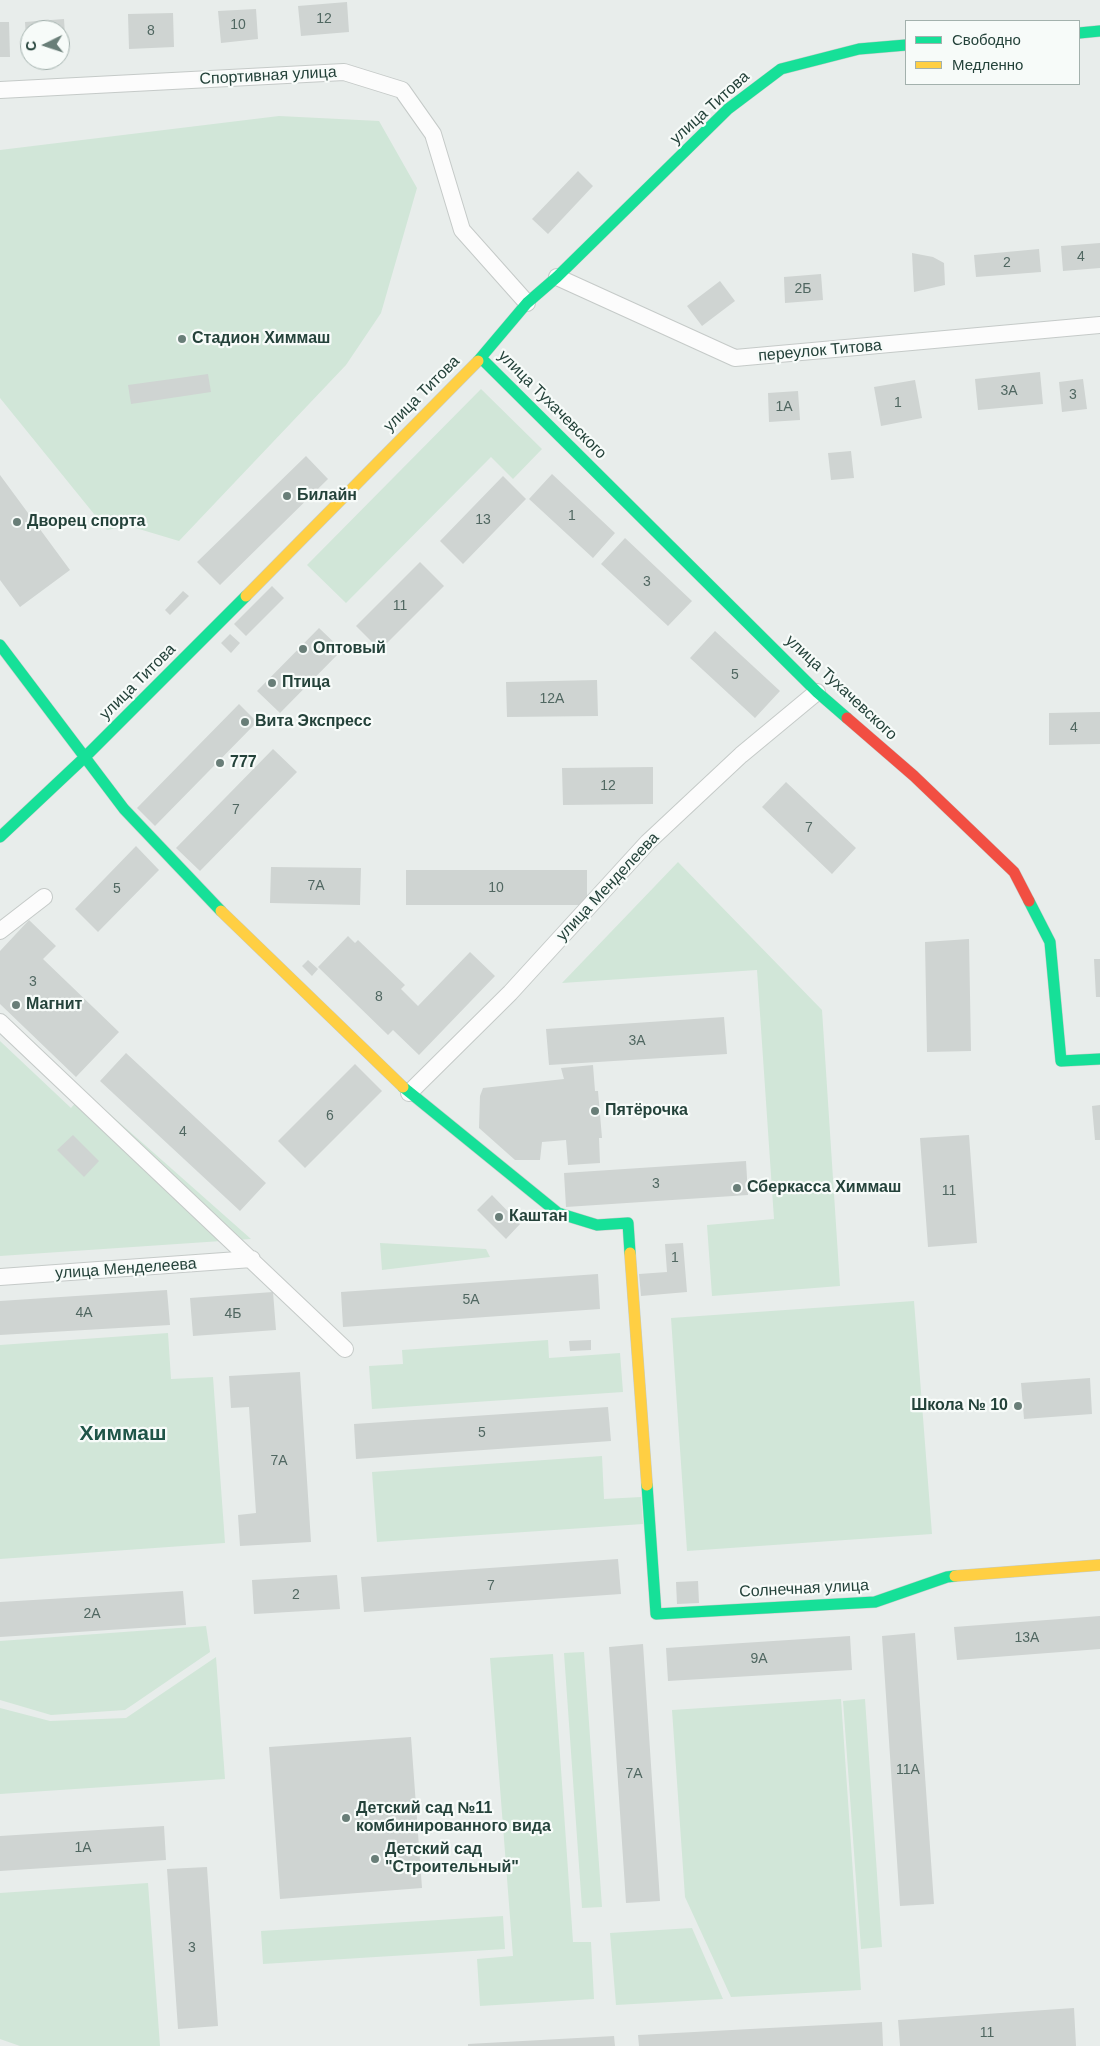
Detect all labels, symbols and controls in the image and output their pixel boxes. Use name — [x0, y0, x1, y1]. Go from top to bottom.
house number: 12 — [316, 11, 332, 27]
house number: 10 — [230, 17, 246, 33]
north arrow — [20, 20, 70, 70]
legend — [905, 20, 1080, 85]
house number: 8 — [147, 23, 155, 39]
text: Свободно — [952, 31, 1021, 48]
text: С — [23, 40, 39, 52]
text: Медленно — [952, 56, 1023, 73]
street label: Спортивная улица — [199, 63, 337, 89]
street label: улица Титова — [667, 68, 753, 148]
house number: 4 — [1077, 249, 1085, 265]
house number: 2 — [1003, 255, 1011, 271]
house number: 2Б — [795, 281, 811, 297]
place label: Стадион Химмаш — [192, 329, 330, 349]
marker: Стадион Химмаш — [176, 333, 188, 345]
street label: переулок Титова — [757, 336, 883, 366]
street label: улица Тухачевского — [494, 347, 610, 463]
street label: улица Титова — [380, 352, 464, 436]
house number: 3А — [1000, 383, 1018, 399]
house number: 3 — [1069, 387, 1077, 403]
house number: 1 — [894, 395, 902, 411]
house number: 1А — [775, 399, 793, 415]
place label: Билайн — [297, 486, 357, 506]
marker: Билайн — [281, 490, 293, 502]
house number: 1 — [568, 508, 576, 524]
place label: Дворец спорта — [27, 512, 145, 532]
house number: 13 — [475, 512, 491, 528]
marker: Дворец спорта — [11, 516, 23, 528]
house number: 3 — [643, 574, 651, 590]
house number: 11 — [393, 598, 407, 614]
street label: улица Тухачевского — [781, 631, 901, 745]
place label: Оптовый — [313, 639, 386, 659]
street label: улица Титова — [96, 640, 180, 724]
marker: Оптовый — [297, 643, 309, 655]
house number: 5 — [731, 667, 739, 683]
place label: Птица — [282, 673, 330, 693]
marker: Птица — [266, 677, 278, 689]
house number: 12А — [540, 691, 564, 707]
place label: Вита Экспресс — [255, 712, 372, 732]
marker: Вита Экспресс — [239, 716, 251, 728]
house number: 4 — [1070, 720, 1078, 736]
place label: 777 — [230, 753, 257, 773]
marker: 777 — [214, 757, 226, 769]
house number: 12 — [600, 778, 616, 794]
house number: 7 — [232, 802, 240, 818]
house number: 7 — [805, 820, 813, 836]
street label: улица Менделеева — [553, 829, 663, 945]
house number: 7А — [307, 878, 325, 894]
house number: 10 — [488, 880, 504, 896]
house number: 5 — [113, 881, 121, 897]
house number: 3 — [29, 974, 37, 990]
house number: 8 — [375, 989, 383, 1005]
place label: Магнит — [26, 995, 82, 1015]
marker: Магнит — [10, 999, 22, 1011]
house number: 3А — [628, 1033, 646, 1049]
place label: Пятёрочка — [605, 1101, 688, 1121]
marker: Пятёрочка — [589, 1105, 601, 1117]
house number: 6 — [326, 1108, 334, 1124]
house number: 4 — [179, 1124, 187, 1140]
house number: 3 — [652, 1176, 660, 1192]
place label: Сберкасса Химмаш — [747, 1178, 901, 1198]
marker: Сберкасса Химмаш — [731, 1182, 743, 1194]
house number: 11 — [942, 1183, 956, 1199]
place label: Каштан — [509, 1207, 568, 1227]
marker: Каштан — [493, 1211, 505, 1223]
house number: 1 — [671, 1250, 679, 1266]
street label: улица Менделеева — [55, 1254, 197, 1284]
house number: 5А — [462, 1292, 480, 1308]
house number: 4А — [75, 1305, 93, 1321]
house number: 4Б — [225, 1306, 241, 1322]
place label: Школа № 10 — [911, 1396, 1008, 1416]
marker: Школа № 10 — [1012, 1400, 1024, 1412]
district label: Химмаш — [80, 1421, 166, 1447]
house number: 5 — [478, 1425, 486, 1441]
house number: 7А — [270, 1453, 288, 1469]
street label: Солнечная улица — [739, 1576, 869, 1602]
house number: 7 — [487, 1578, 495, 1594]
house number: 2 — [292, 1587, 300, 1603]
house number: 2А — [83, 1606, 101, 1622]
house number: 13А — [1015, 1630, 1039, 1646]
house number: 9А — [750, 1651, 768, 1667]
house number: 11А — [896, 1762, 920, 1778]
house number: 7А — [625, 1766, 643, 1782]
place label: Детский сад №11 комбинированного вида — [356, 1799, 551, 1837]
marker: Детский сад №11 комбинированного вида — [340, 1812, 352, 1824]
house number: 1А — [74, 1840, 92, 1856]
place label: Детский сад "Строительный" — [385, 1840, 519, 1878]
marker: Детский сад "Строительный" — [369, 1853, 381, 1865]
house number: 3 — [188, 1940, 196, 1956]
house number: 11 — [980, 2025, 994, 2041]

